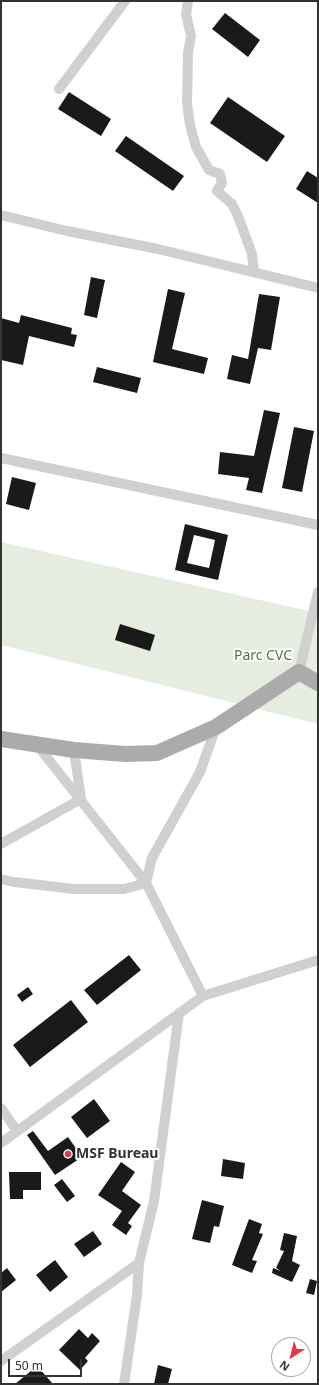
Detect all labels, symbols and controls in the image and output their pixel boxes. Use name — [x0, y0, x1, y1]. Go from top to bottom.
park label: Parc CVC — [234, 648, 292, 664]
place label: MSF Bureau — [76, 1146, 158, 1162]
marker: MSF Bureau — [63, 1149, 73, 1159]
north arrow — [271, 1337, 311, 1377]
scale bar — [10, 1351, 84, 1377]
text: 50 m — [15, 1357, 43, 1374]
text: N — [276, 1358, 292, 1375]

